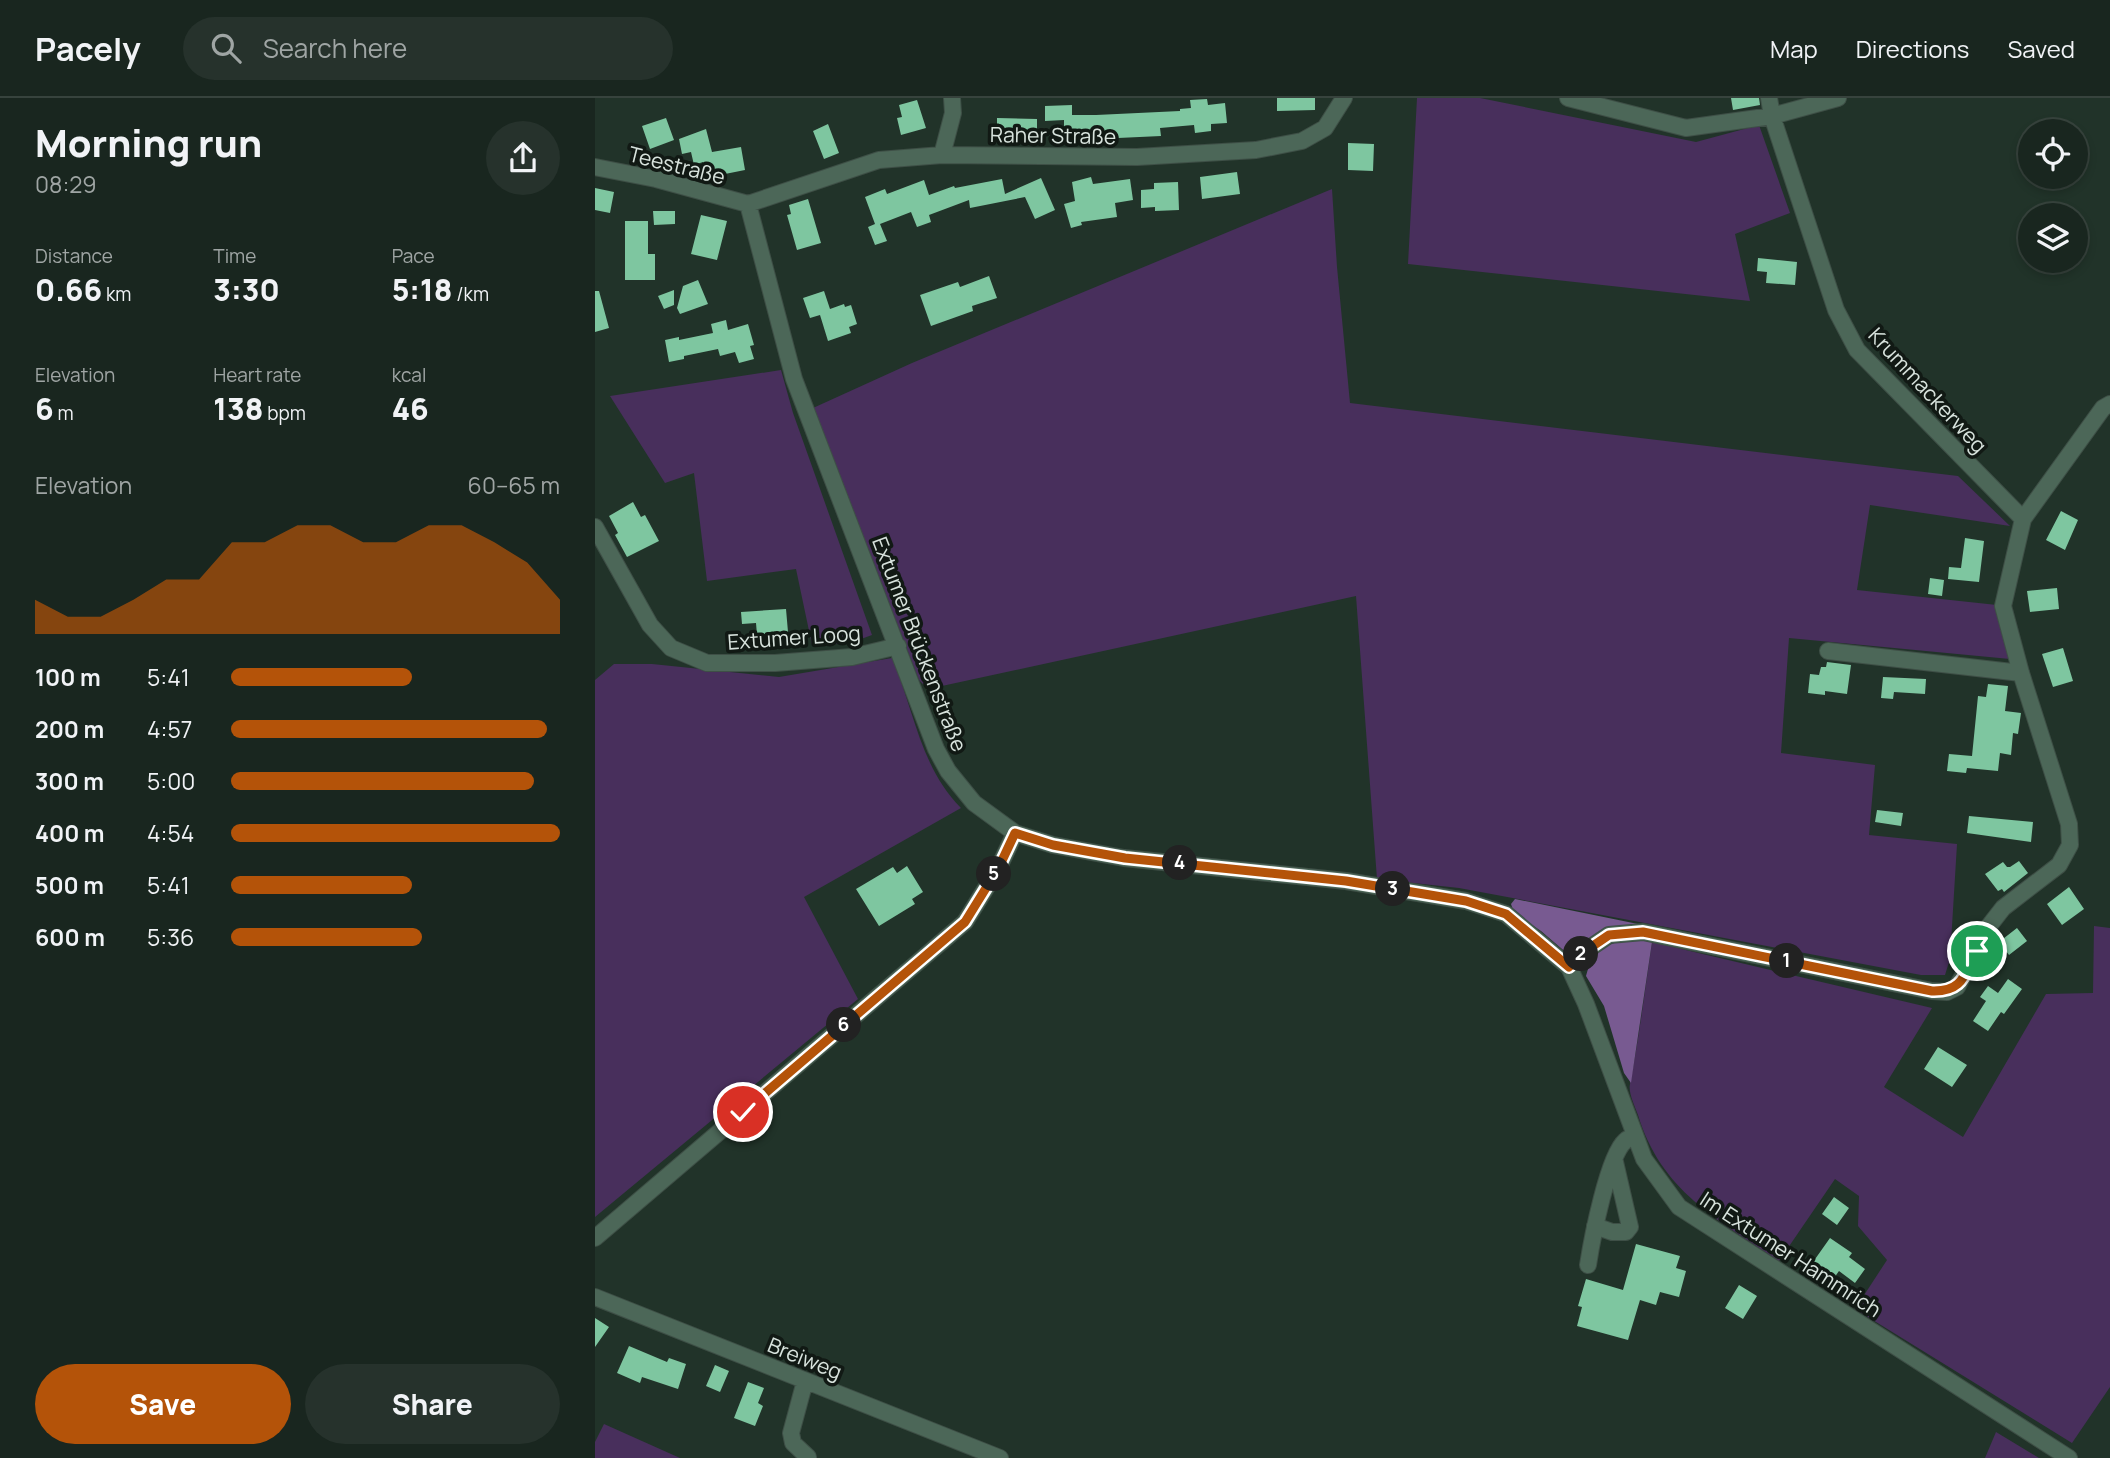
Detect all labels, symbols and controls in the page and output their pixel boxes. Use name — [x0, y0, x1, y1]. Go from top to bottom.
search box — [183, 17, 673, 80]
text: Pacely — [35, 26, 141, 71]
icon: search — [207, 29, 245, 67]
text: Search here — [263, 30, 407, 66]
text: Map — [1770, 32, 1818, 65]
text: Directions — [1856, 32, 1969, 65]
text: Saved — [2007, 32, 2075, 65]
text: Morning run — [35, 116, 262, 168]
map controls — [2018, 119, 2088, 273]
button: locate — [2018, 119, 2088, 189]
street label: Raher Straße — [990, 120, 1116, 150]
button: share — [486, 121, 560, 195]
street label: Teestraße — [626, 140, 728, 190]
text: 08:29 — [35, 168, 97, 200]
button: layers — [2018, 203, 2088, 273]
text: Distance — [35, 243, 113, 269]
text: Time — [213, 243, 256, 269]
text: Pace — [392, 243, 435, 269]
text: 0.66 — [35, 269, 102, 310]
text: 3:30 — [213, 269, 280, 310]
text: 5:18 — [392, 269, 452, 310]
text: km — [102, 281, 131, 307]
text: /km — [452, 281, 489, 307]
street label: Krummackerweg — [1863, 321, 1993, 459]
text: Elevation — [35, 362, 115, 388]
text: Heart rate — [213, 362, 301, 388]
text: kcal — [392, 362, 426, 388]
text: 6 — [35, 388, 54, 429]
text: 138 — [213, 388, 263, 429]
text: 46 — [392, 388, 429, 429]
text: m — [54, 400, 74, 426]
text: bpm — [263, 400, 306, 426]
text: Elevation — [35, 469, 132, 501]
text: 60–65 m — [468, 469, 560, 501]
street label: Extumer Brückenstraße — [866, 533, 974, 755]
street label: Extumer Loog — [726, 618, 862, 656]
text: 100 m — [35, 661, 101, 693]
text: 5:41 — [147, 661, 190, 693]
text: 200 m — [35, 713, 104, 745]
text: 4:57 — [147, 713, 192, 745]
text: 300 m — [35, 765, 104, 797]
text: 5:00 — [147, 765, 195, 797]
text: 400 m — [35, 817, 105, 849]
text: 4:54 — [147, 817, 194, 849]
pin: 4 — [1163, 846, 1197, 880]
text: 4 — [1174, 849, 1185, 875]
pin: 5 — [977, 856, 1011, 892]
text: 5 — [988, 860, 999, 886]
text: 500 m — [35, 869, 104, 901]
text: 5:41 — [147, 869, 190, 901]
pin: 3 — [1375, 872, 1411, 906]
text: 3 — [1387, 875, 1398, 901]
text: 600 m — [35, 921, 105, 953]
text: 5:36 — [147, 921, 194, 953]
pin — [1947, 921, 2007, 981]
icon: arrive — [1958, 932, 1996, 970]
pin: 2 — [1563, 936, 1599, 972]
text: 2 — [1575, 940, 1586, 966]
pin: 1 — [1769, 944, 1805, 978]
text: 1 — [1782, 947, 1791, 973]
pin: 6 — [827, 1007, 861, 1042]
text: 6 — [838, 1011, 849, 1037]
pin — [713, 1082, 773, 1142]
icon: check — [724, 1093, 762, 1131]
street label: Im Extumer Hammrich — [1695, 1185, 1887, 1323]
street label: Breiweg — [764, 1330, 846, 1386]
button: Save — [35, 1364, 291, 1444]
button: Share — [305, 1364, 560, 1444]

